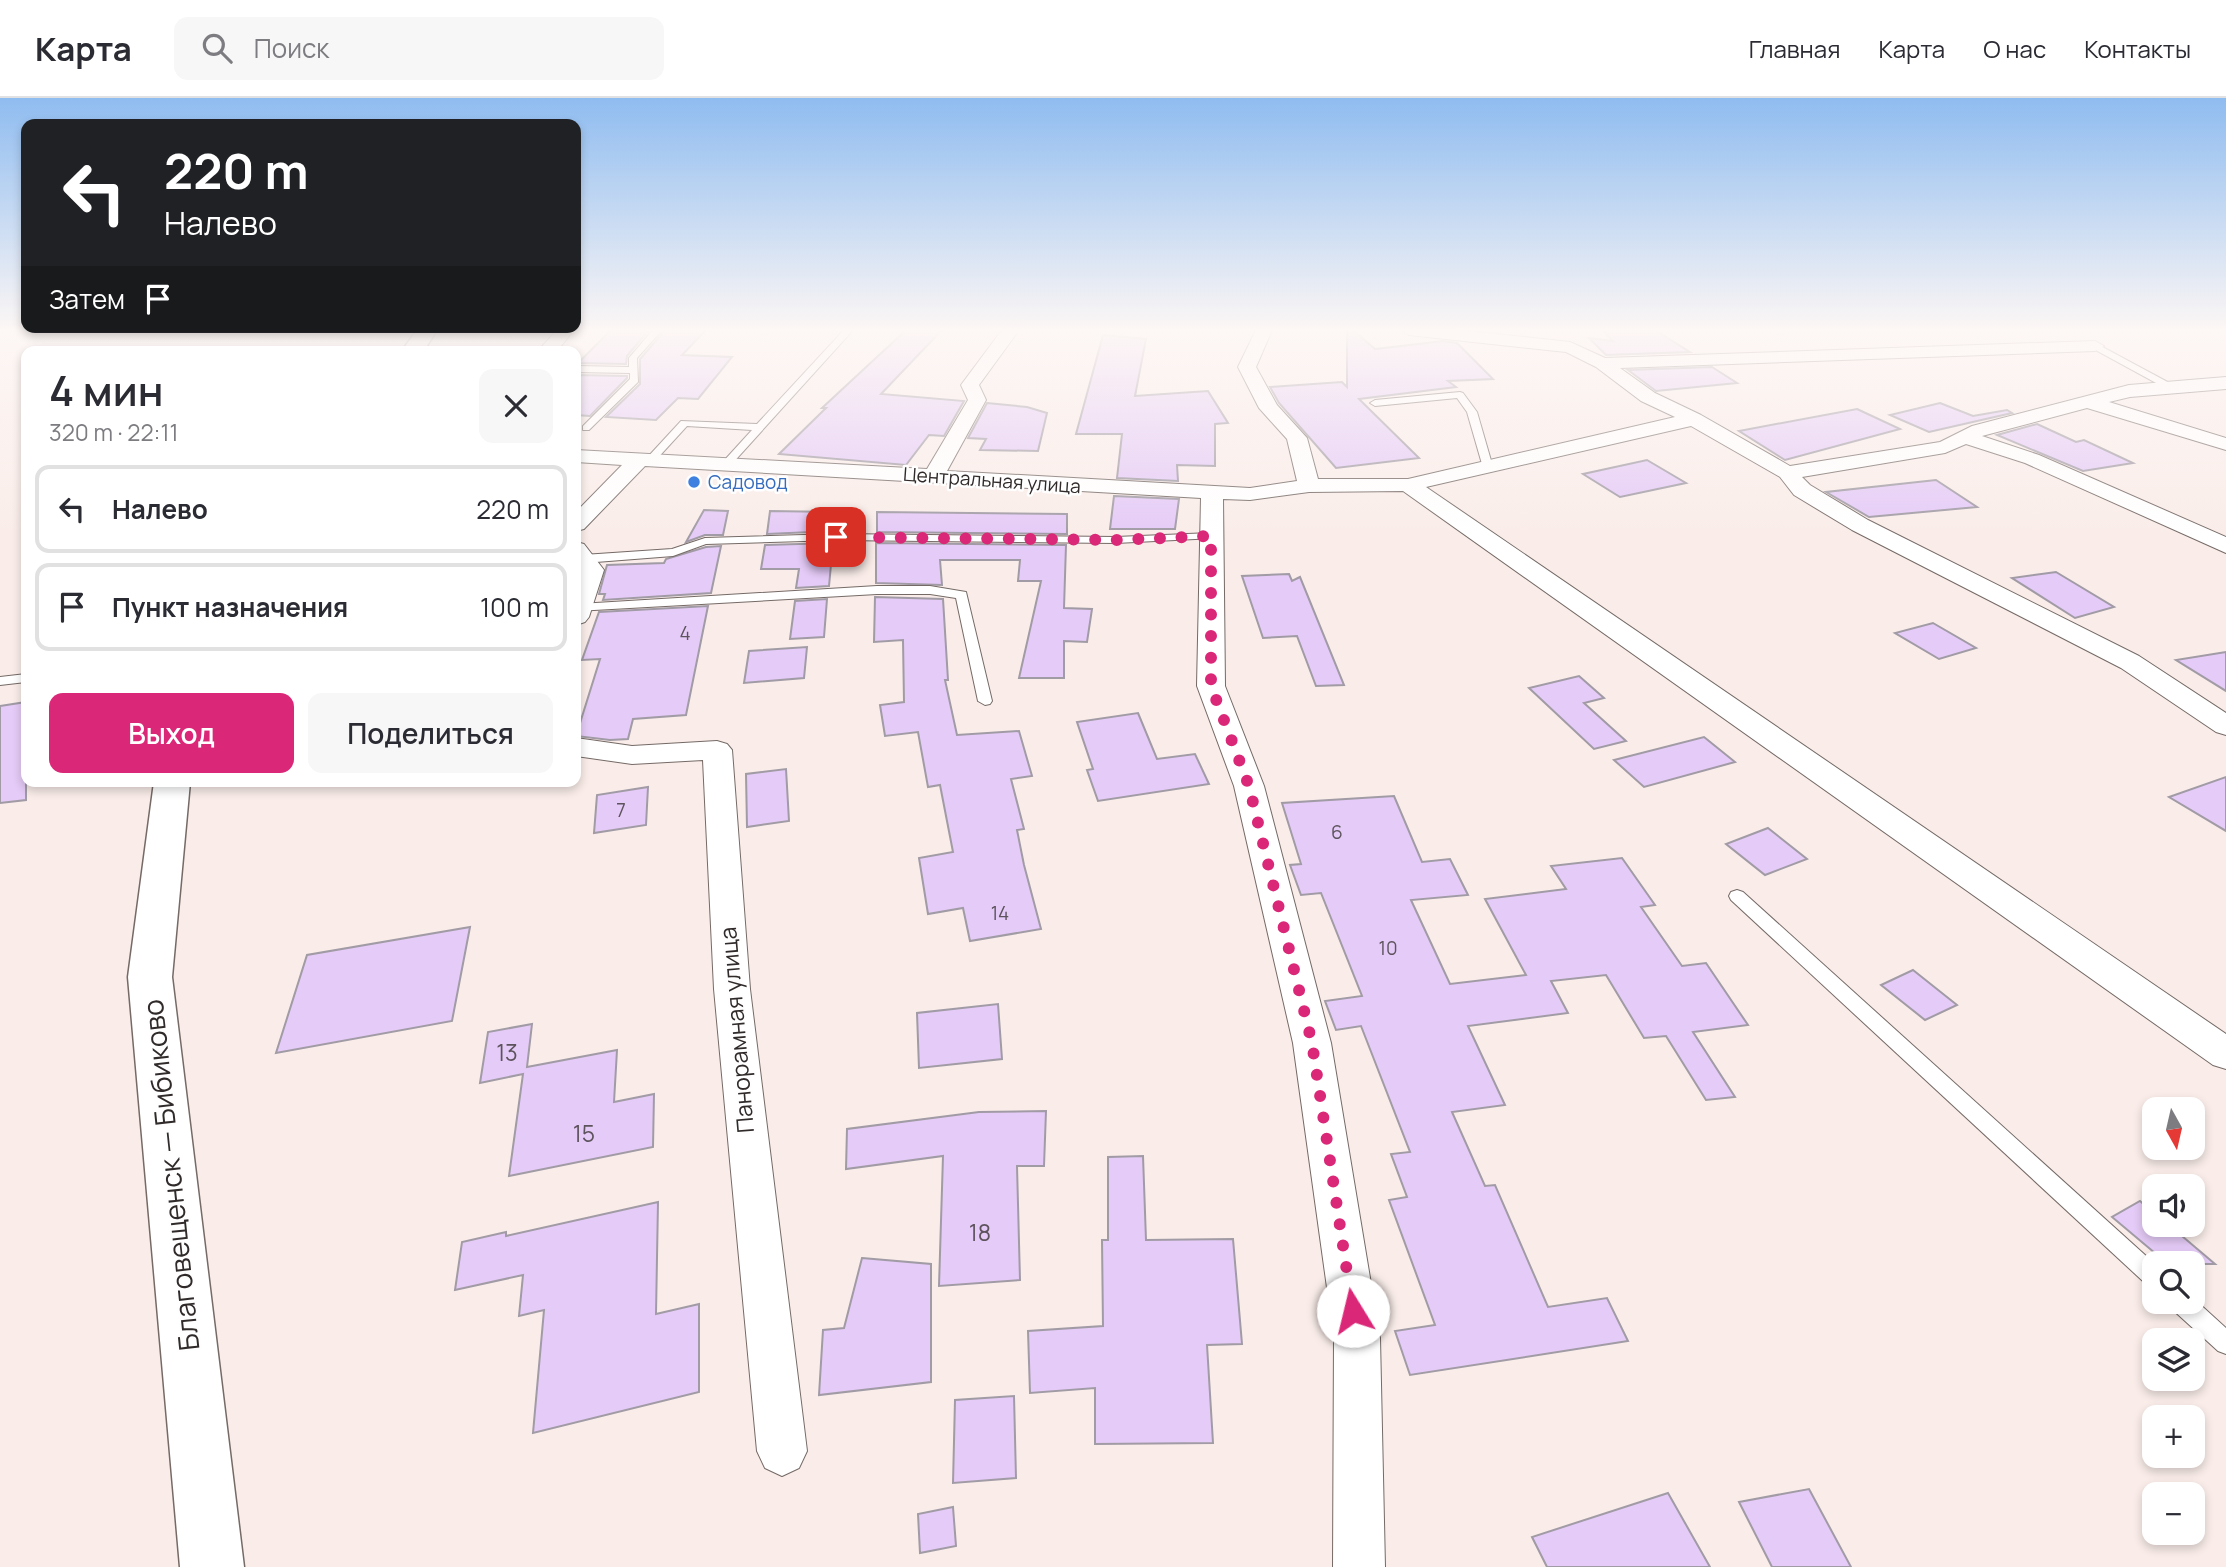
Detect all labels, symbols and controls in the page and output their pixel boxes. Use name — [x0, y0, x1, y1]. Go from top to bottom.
search box — [174, 17, 664, 80]
text: Карта — [35, 26, 132, 71]
icon: search — [198, 29, 236, 67]
text: Поиск — [254, 30, 329, 66]
text: Главная — [1749, 32, 1840, 65]
text: Карта — [1878, 32, 1945, 65]
text: О нас — [1983, 32, 2046, 65]
text: Контакты — [2084, 32, 2191, 65]
text: 220 m — [164, 137, 308, 204]
icon: left — [49, 147, 140, 238]
text: Налево — [164, 201, 277, 245]
icon: arrive — [139, 280, 177, 318]
text: Затем — [49, 281, 125, 317]
text: 4 мин — [49, 361, 163, 419]
button: close — [479, 369, 553, 443]
text: 320 m · 22:11 — [49, 416, 178, 448]
street label: Центральная улица — [902, 461, 1082, 499]
place label: Садовод — [708, 469, 788, 495]
marker: Садовод — [686, 474, 702, 490]
icon: left — [53, 490, 91, 528]
text: Налево — [112, 491, 208, 527]
text: 220 m — [476, 491, 549, 527]
pin — [806, 507, 866, 567]
icon: arrive — [817, 518, 855, 556]
icon: arrive — [53, 588, 91, 626]
text: Пункт назначения — [112, 589, 348, 625]
text: 100 m — [480, 589, 549, 625]
house number: 4 — [679, 620, 691, 646]
button: Выход — [49, 693, 294, 773]
button: Поделиться — [308, 693, 553, 773]
house number: 7 — [616, 797, 626, 823]
house number: 6 — [1331, 819, 1343, 845]
house number: 14 — [991, 900, 1009, 926]
street label: Панорамная улица — [711, 926, 761, 1135]
house number: 10 — [1378, 935, 1398, 961]
street label: Благовещенск — Бибиково — [133, 998, 207, 1353]
house number: 13 — [496, 1036, 518, 1068]
north arrow — [2142, 1097, 2205, 1160]
map controls — [2142, 1097, 2205, 1545]
house number: 15 — [573, 1117, 595, 1149]
button: sound — [2142, 1174, 2205, 1237]
house number: 18 — [969, 1216, 991, 1248]
button: search — [2142, 1251, 2205, 1314]
position arrow — [1316, 1274, 1390, 1348]
button: layers — [2142, 1328, 2205, 1391]
button: + — [2142, 1405, 2205, 1468]
button: − — [2142, 1482, 2205, 1545]

